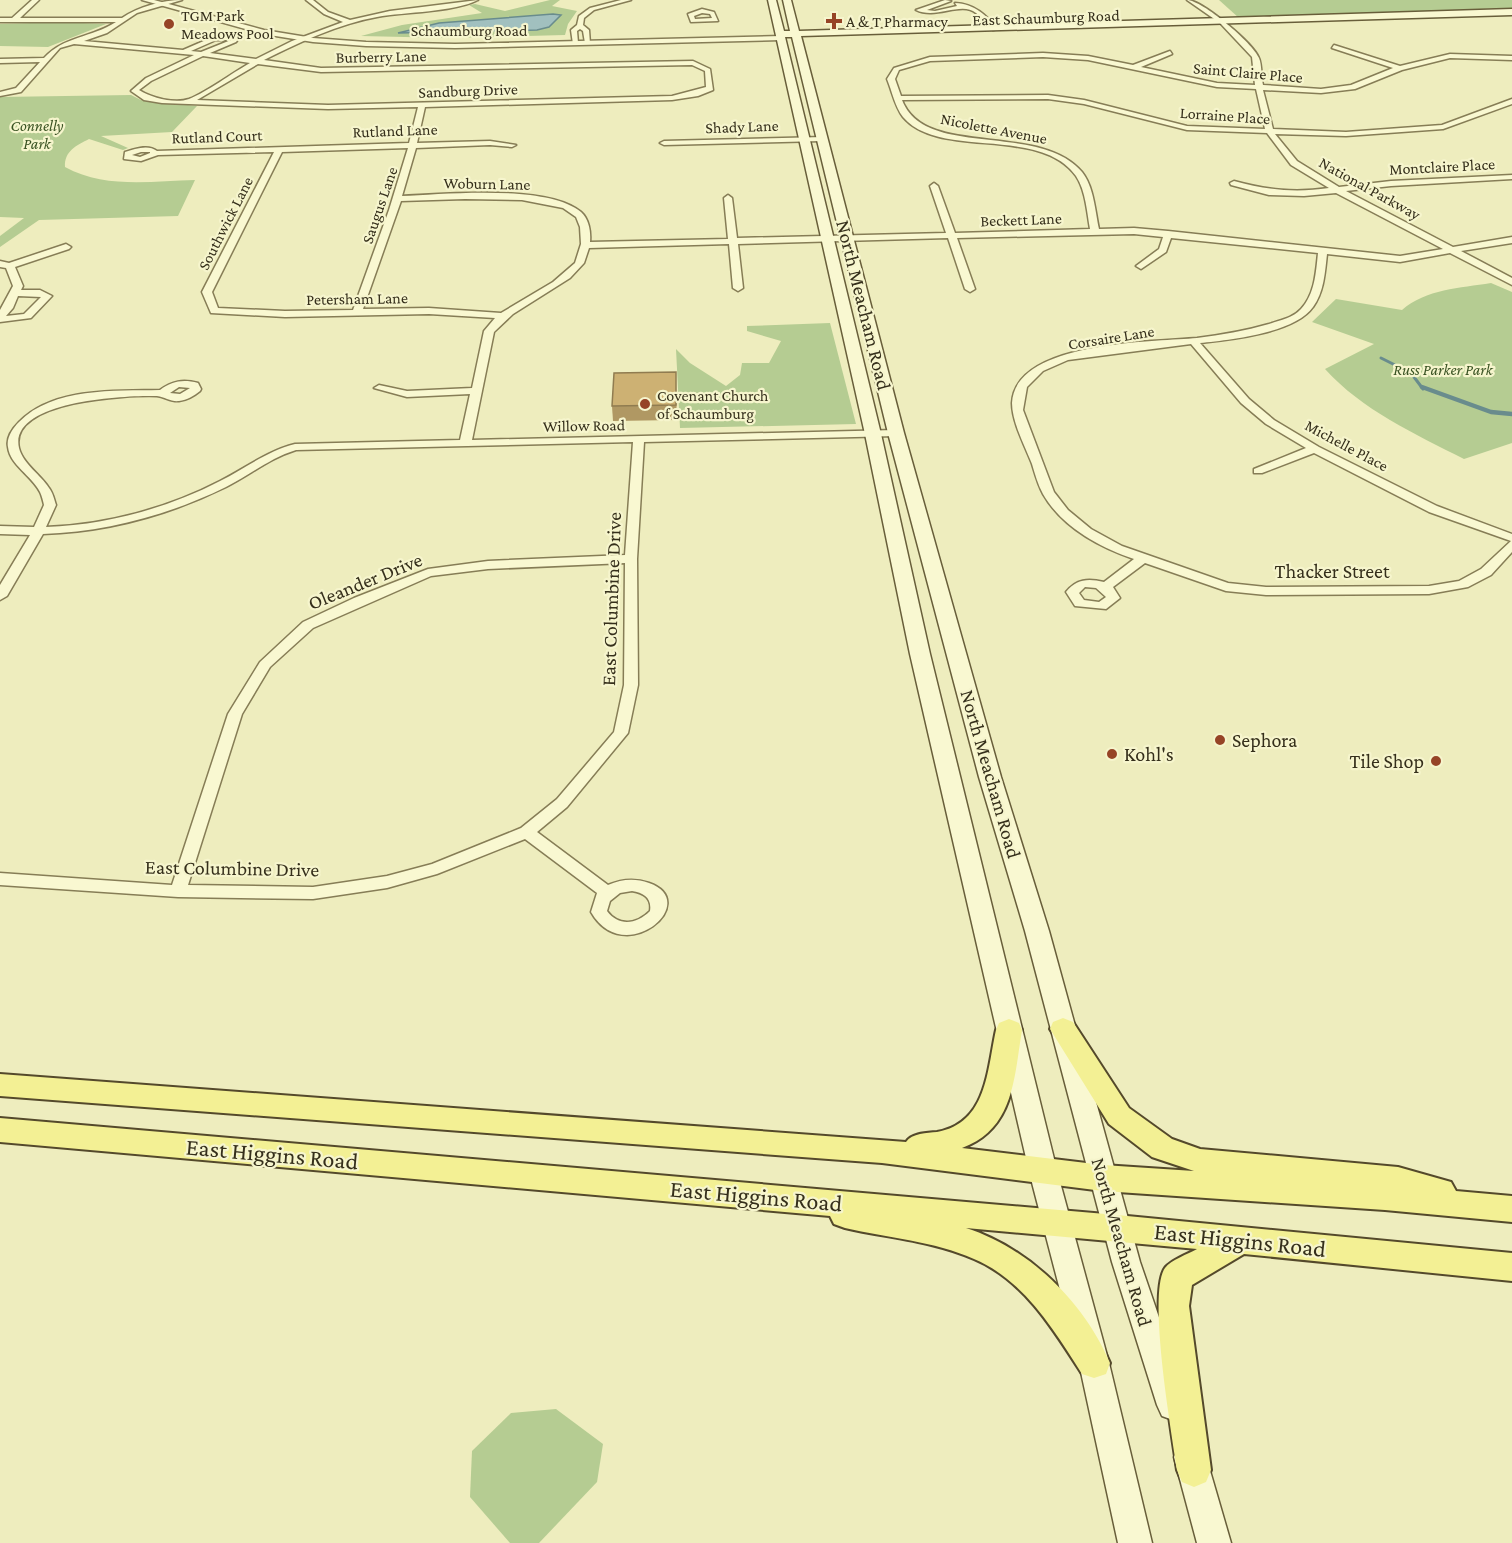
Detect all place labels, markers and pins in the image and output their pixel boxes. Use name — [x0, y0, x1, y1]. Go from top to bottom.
place label: TGM Park Meadows Pool — [181, 7, 274, 42]
place label: A & T Pharmacy — [846, 13, 949, 31]
marker: A & T Pharmacy — [827, 14, 841, 28]
marker: TGM Park Meadows Pool — [162, 17, 176, 31]
place label: Covenant Church of Schaumburg — [657, 387, 769, 423]
marker: Covenant Church of Schaumburg — [638, 397, 652, 411]
place label: Sephora — [1232, 729, 1297, 752]
marker: Sephora — [1213, 733, 1227, 747]
place label: Kohl's — [1124, 743, 1174, 765]
marker: Kohl's — [1105, 747, 1119, 761]
place label: Tile Shop — [1350, 750, 1424, 773]
marker: Tile Shop — [1429, 754, 1443, 768]

